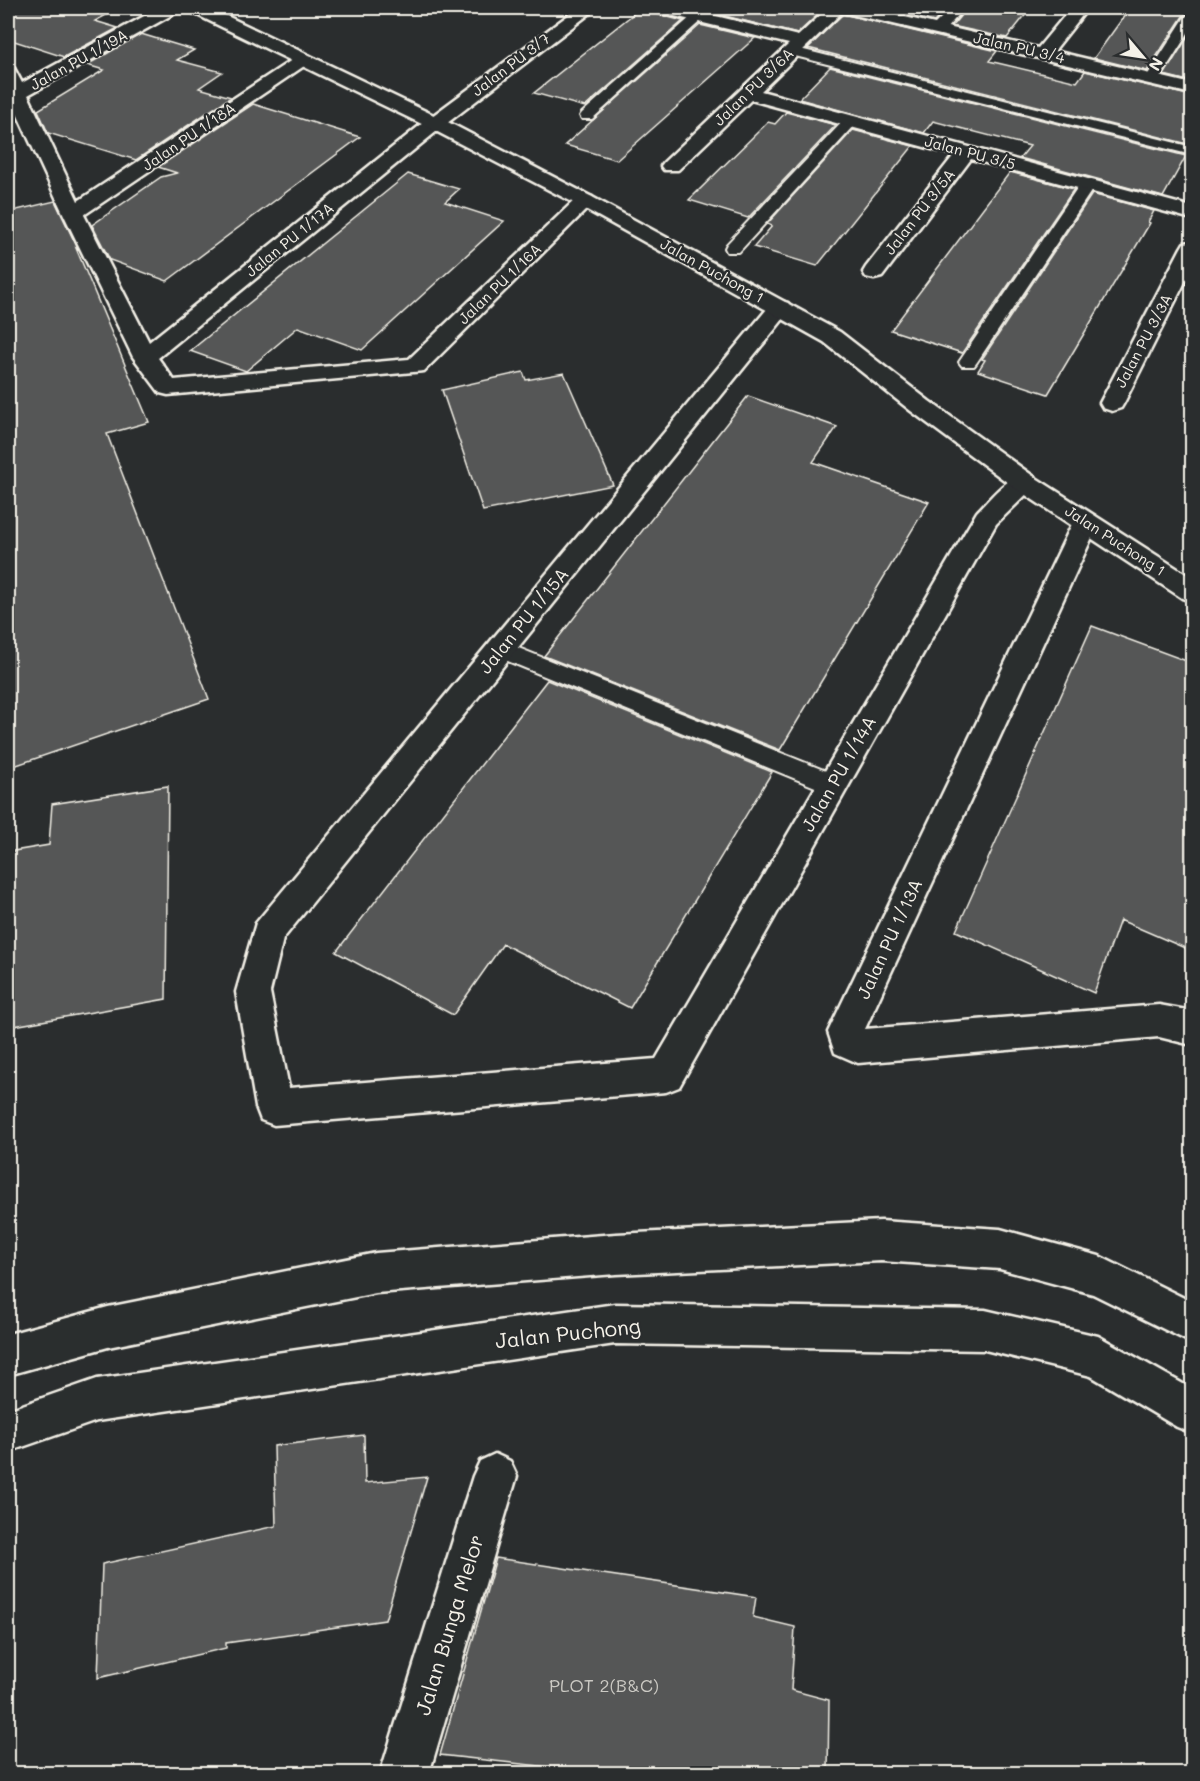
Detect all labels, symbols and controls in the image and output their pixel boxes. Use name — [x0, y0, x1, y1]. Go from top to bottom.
street label: Jalan PU 1/19A — [26, 24, 131, 94]
street label: Jalan PU 3/4 — [972, 27, 1067, 67]
north arrow — [1113, 27, 1173, 87]
street label: Jalan PU 3/7 — [467, 28, 553, 100]
street label: Jalan PU 3/6A — [709, 43, 798, 130]
text: N — [1144, 54, 1169, 75]
street label: Jalan PU 1/18A — [138, 98, 239, 175]
street label: Jalan PU 3/5 — [923, 130, 1018, 174]
street label: Jalan PU 3/5A — [879, 164, 959, 258]
street label: Jalan PU 1/17A — [241, 198, 338, 281]
street label: Jalan Puchong 1 — [657, 233, 768, 307]
street label: Jalan PU 1/16A — [453, 238, 545, 328]
street label: Jalan PU 3/3A — [1110, 290, 1176, 391]
street label: Jalan Puchong 1 — [1062, 500, 1170, 580]
street label: Jalan PU 1/15A — [473, 562, 573, 678]
street label: Jalan PU 1/14A — [795, 711, 881, 836]
street label: Jalan PU 1/13A — [851, 875, 927, 1003]
street label: Jalan Puchong — [494, 1311, 642, 1354]
street label: Jalan Bunga Melor — [408, 1531, 489, 1718]
house number: PLOT 2(B&C) — [549, 1673, 659, 1697]

